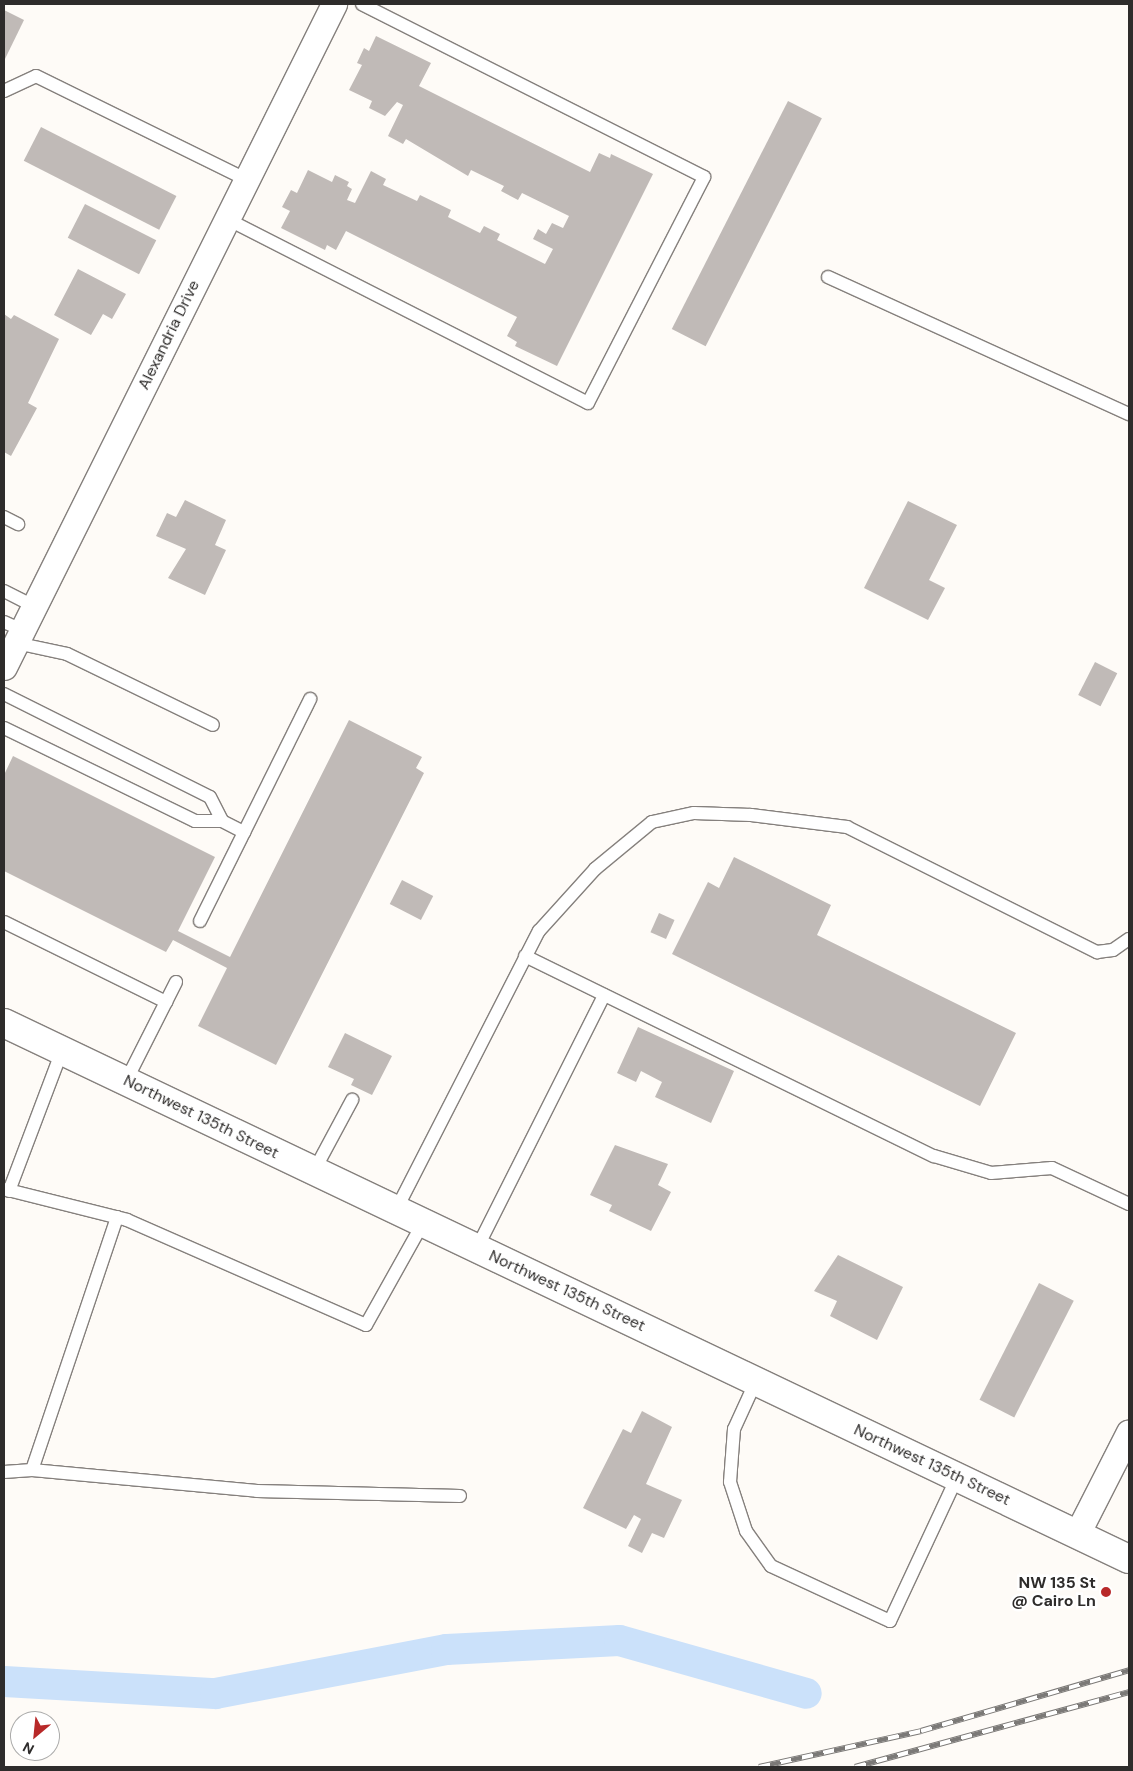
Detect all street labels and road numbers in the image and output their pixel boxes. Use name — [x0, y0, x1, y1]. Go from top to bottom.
street label: Alexandria Drive — [134, 277, 204, 393]
street label: Northwest 135th Street — [120, 1071, 282, 1163]
street label: Northwest 135th Street — [486, 1246, 648, 1336]
street label: Northwest 135th Street — [851, 1420, 1013, 1510]

